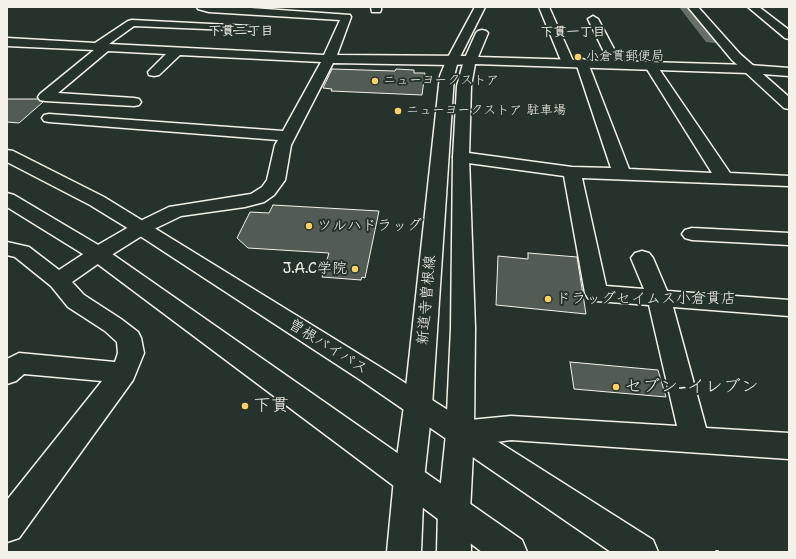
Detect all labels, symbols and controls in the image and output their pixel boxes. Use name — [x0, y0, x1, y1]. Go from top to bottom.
district label: 下貫二丁目 — [209, 24, 273, 40]
district label: 下貫一丁目 — [541, 25, 605, 41]
place label: 小倉貫郵便局 — [586, 49, 664, 65]
marker: 小倉貫郵便局 — [573, 52, 583, 62]
place label: ニューヨークストア — [383, 73, 499, 89]
marker: ニューヨークストア — [370, 76, 380, 86]
place label: ニューヨークストア 駐車場 — [406, 103, 566, 119]
marker: ニューヨークストア 駐車場 — [393, 106, 403, 116]
place label: ツルハドラッグ — [317, 217, 422, 235]
marker: ツルハドラッグ — [304, 221, 314, 231]
street label: 新道寺曽根線 — [414, 254, 440, 346]
place label: J.A.C学院 — [283, 260, 347, 278]
marker: J.A.C学院 — [350, 264, 360, 274]
place label: ドラッグセイムス小倉貫店 — [556, 290, 736, 308]
marker: ドラッグセイムス小倉貫店 — [543, 294, 553, 304]
street label: 曽根バイパス — [285, 316, 371, 378]
place label: セブン-イレブン — [624, 376, 759, 398]
marker: セブン-イレブン — [611, 382, 621, 392]
place label: 下貫 — [253, 395, 289, 417]
marker: 下貫 — [240, 401, 250, 411]

